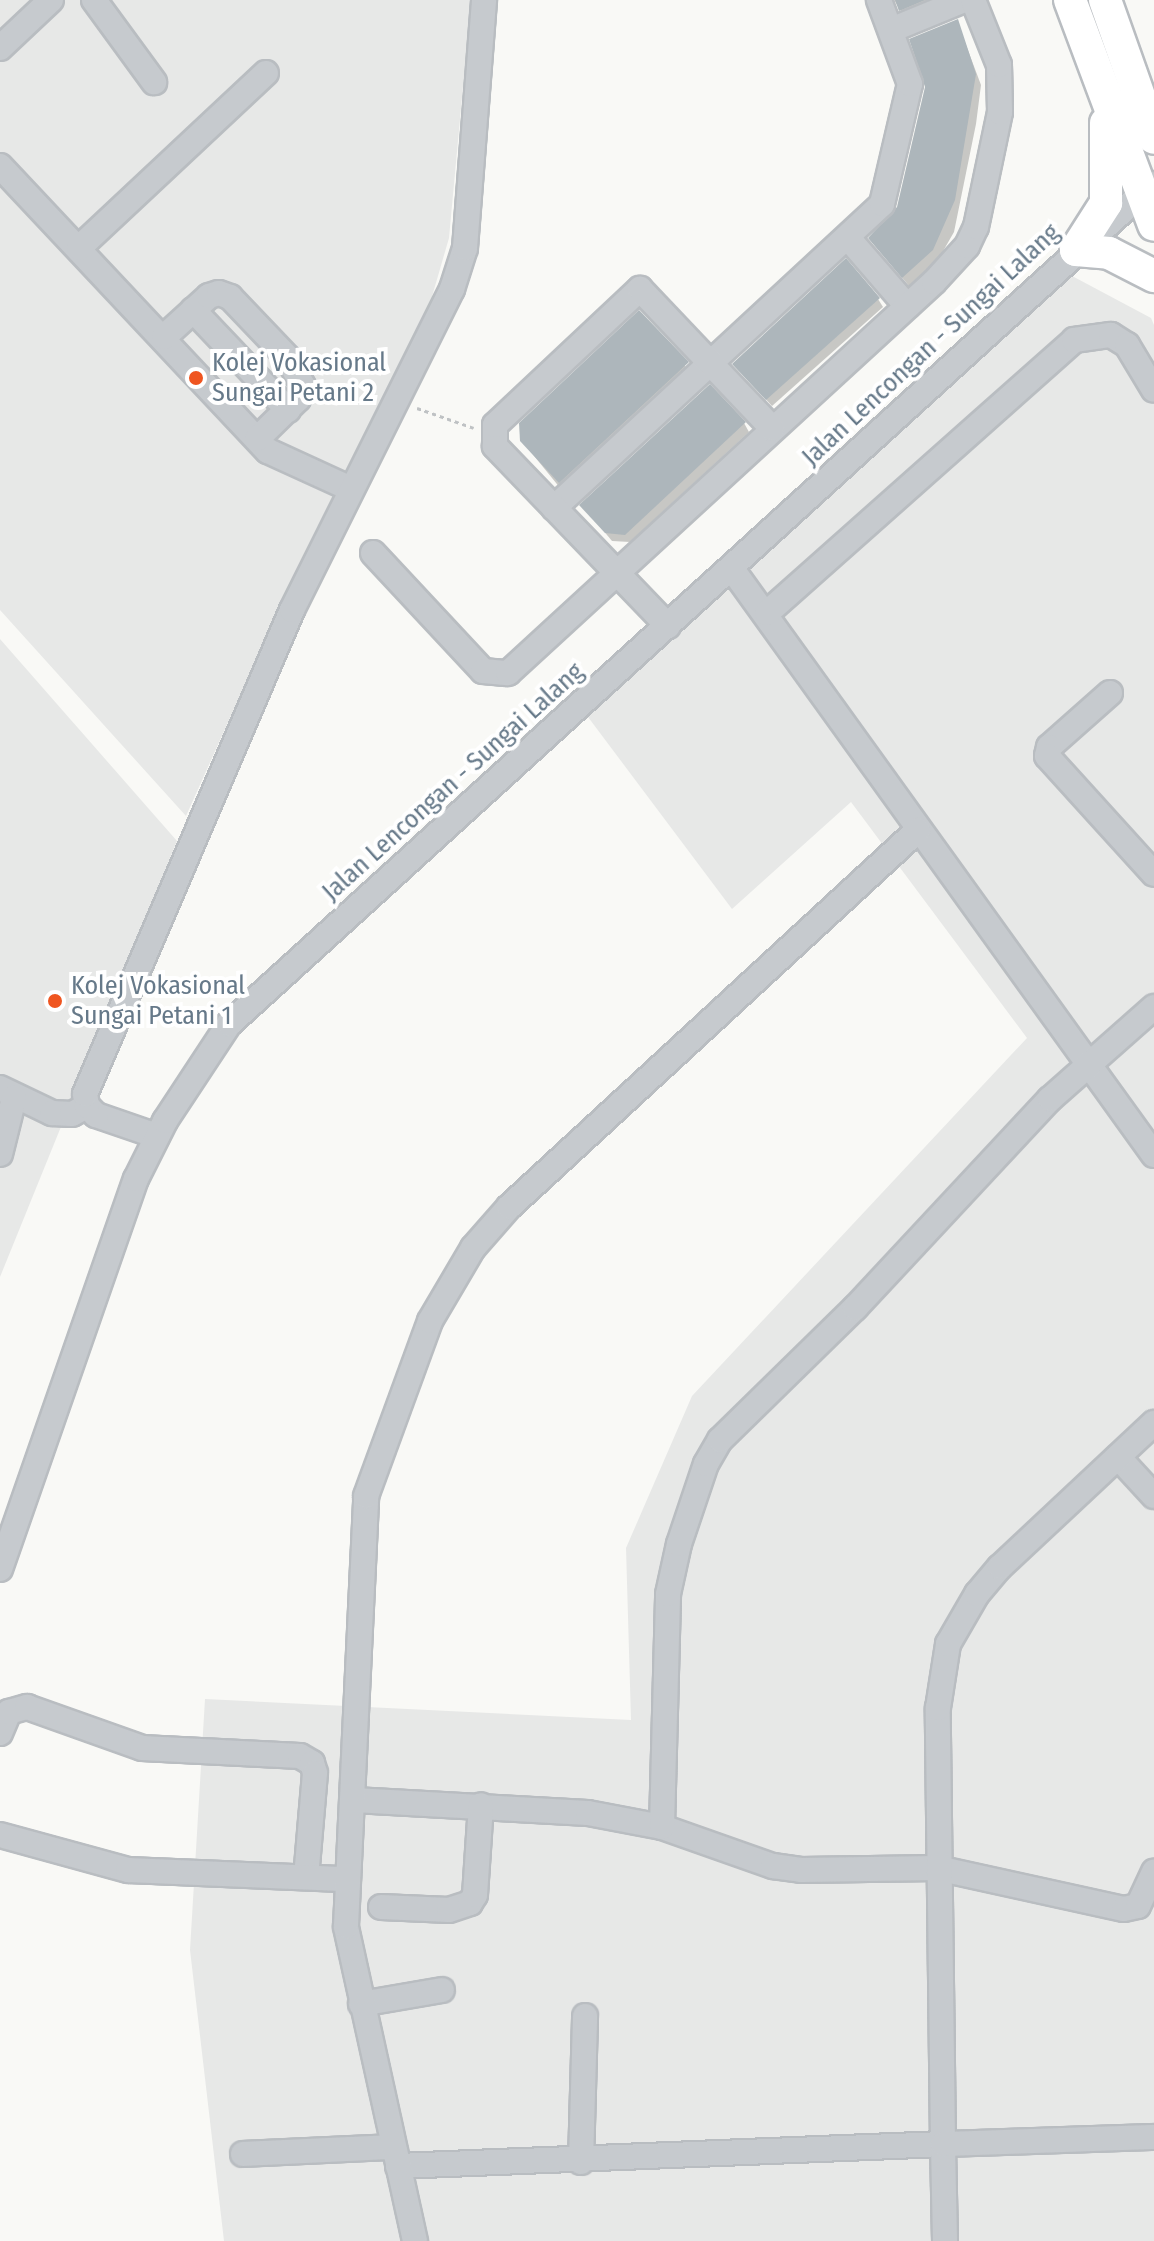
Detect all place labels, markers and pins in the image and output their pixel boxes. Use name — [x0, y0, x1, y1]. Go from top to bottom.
place label: Kolej Vokasional Sungai Petani 2 — [212, 347, 386, 408]
marker: Kolej Vokasional Sungai Petani 2 — [187, 369, 205, 387]
place label: Kolej Vokasional Sungai Petani 1 — [71, 970, 245, 1032]
marker: Kolej Vokasional Sungai Petani 1 — [46, 992, 64, 1010]

